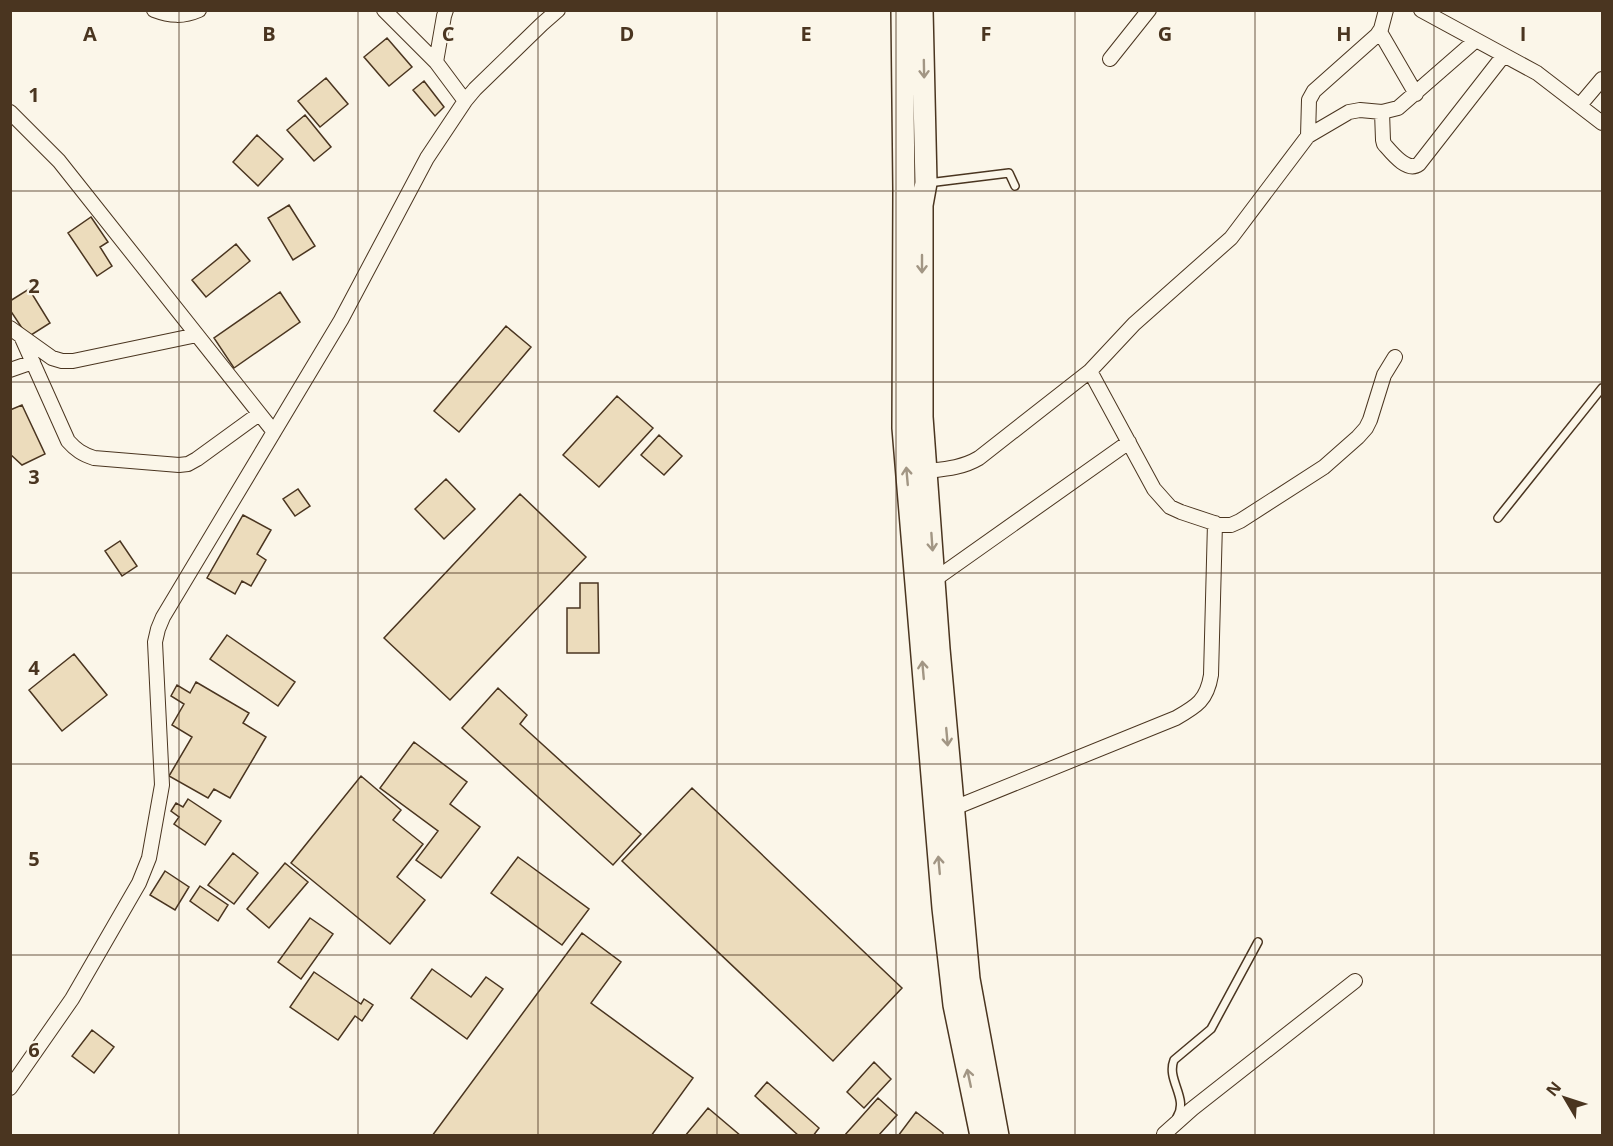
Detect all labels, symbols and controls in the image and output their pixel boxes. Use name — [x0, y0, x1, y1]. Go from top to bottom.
text: A — [83, 20, 97, 47]
text: B — [262, 20, 276, 47]
text: C — [442, 20, 455, 47]
text: D — [620, 20, 634, 47]
text: E — [800, 20, 812, 47]
text: F — [981, 20, 991, 47]
text: G — [1158, 20, 1172, 47]
text: H — [1336, 20, 1352, 47]
text: I — [1520, 20, 1526, 47]
one-way arrow — [918, 58, 929, 78]
text: 1 — [28, 81, 40, 108]
one-way arrow — [916, 253, 928, 273]
text: 2 — [28, 272, 40, 299]
text: 3 — [28, 463, 40, 490]
one-way arrow — [901, 466, 912, 486]
one-way arrow — [926, 532, 937, 552]
text: 4 — [28, 654, 40, 681]
one-way arrow — [917, 661, 928, 681]
one-way arrow — [942, 726, 953, 746]
text: 5 — [28, 845, 40, 872]
one-way arrow — [934, 855, 945, 875]
text: 6 — [28, 1036, 40, 1063]
north arrow — [1535, 1068, 1595, 1128]
one-way arrow — [963, 1069, 974, 1088]
text: N — [1541, 1077, 1566, 1101]

